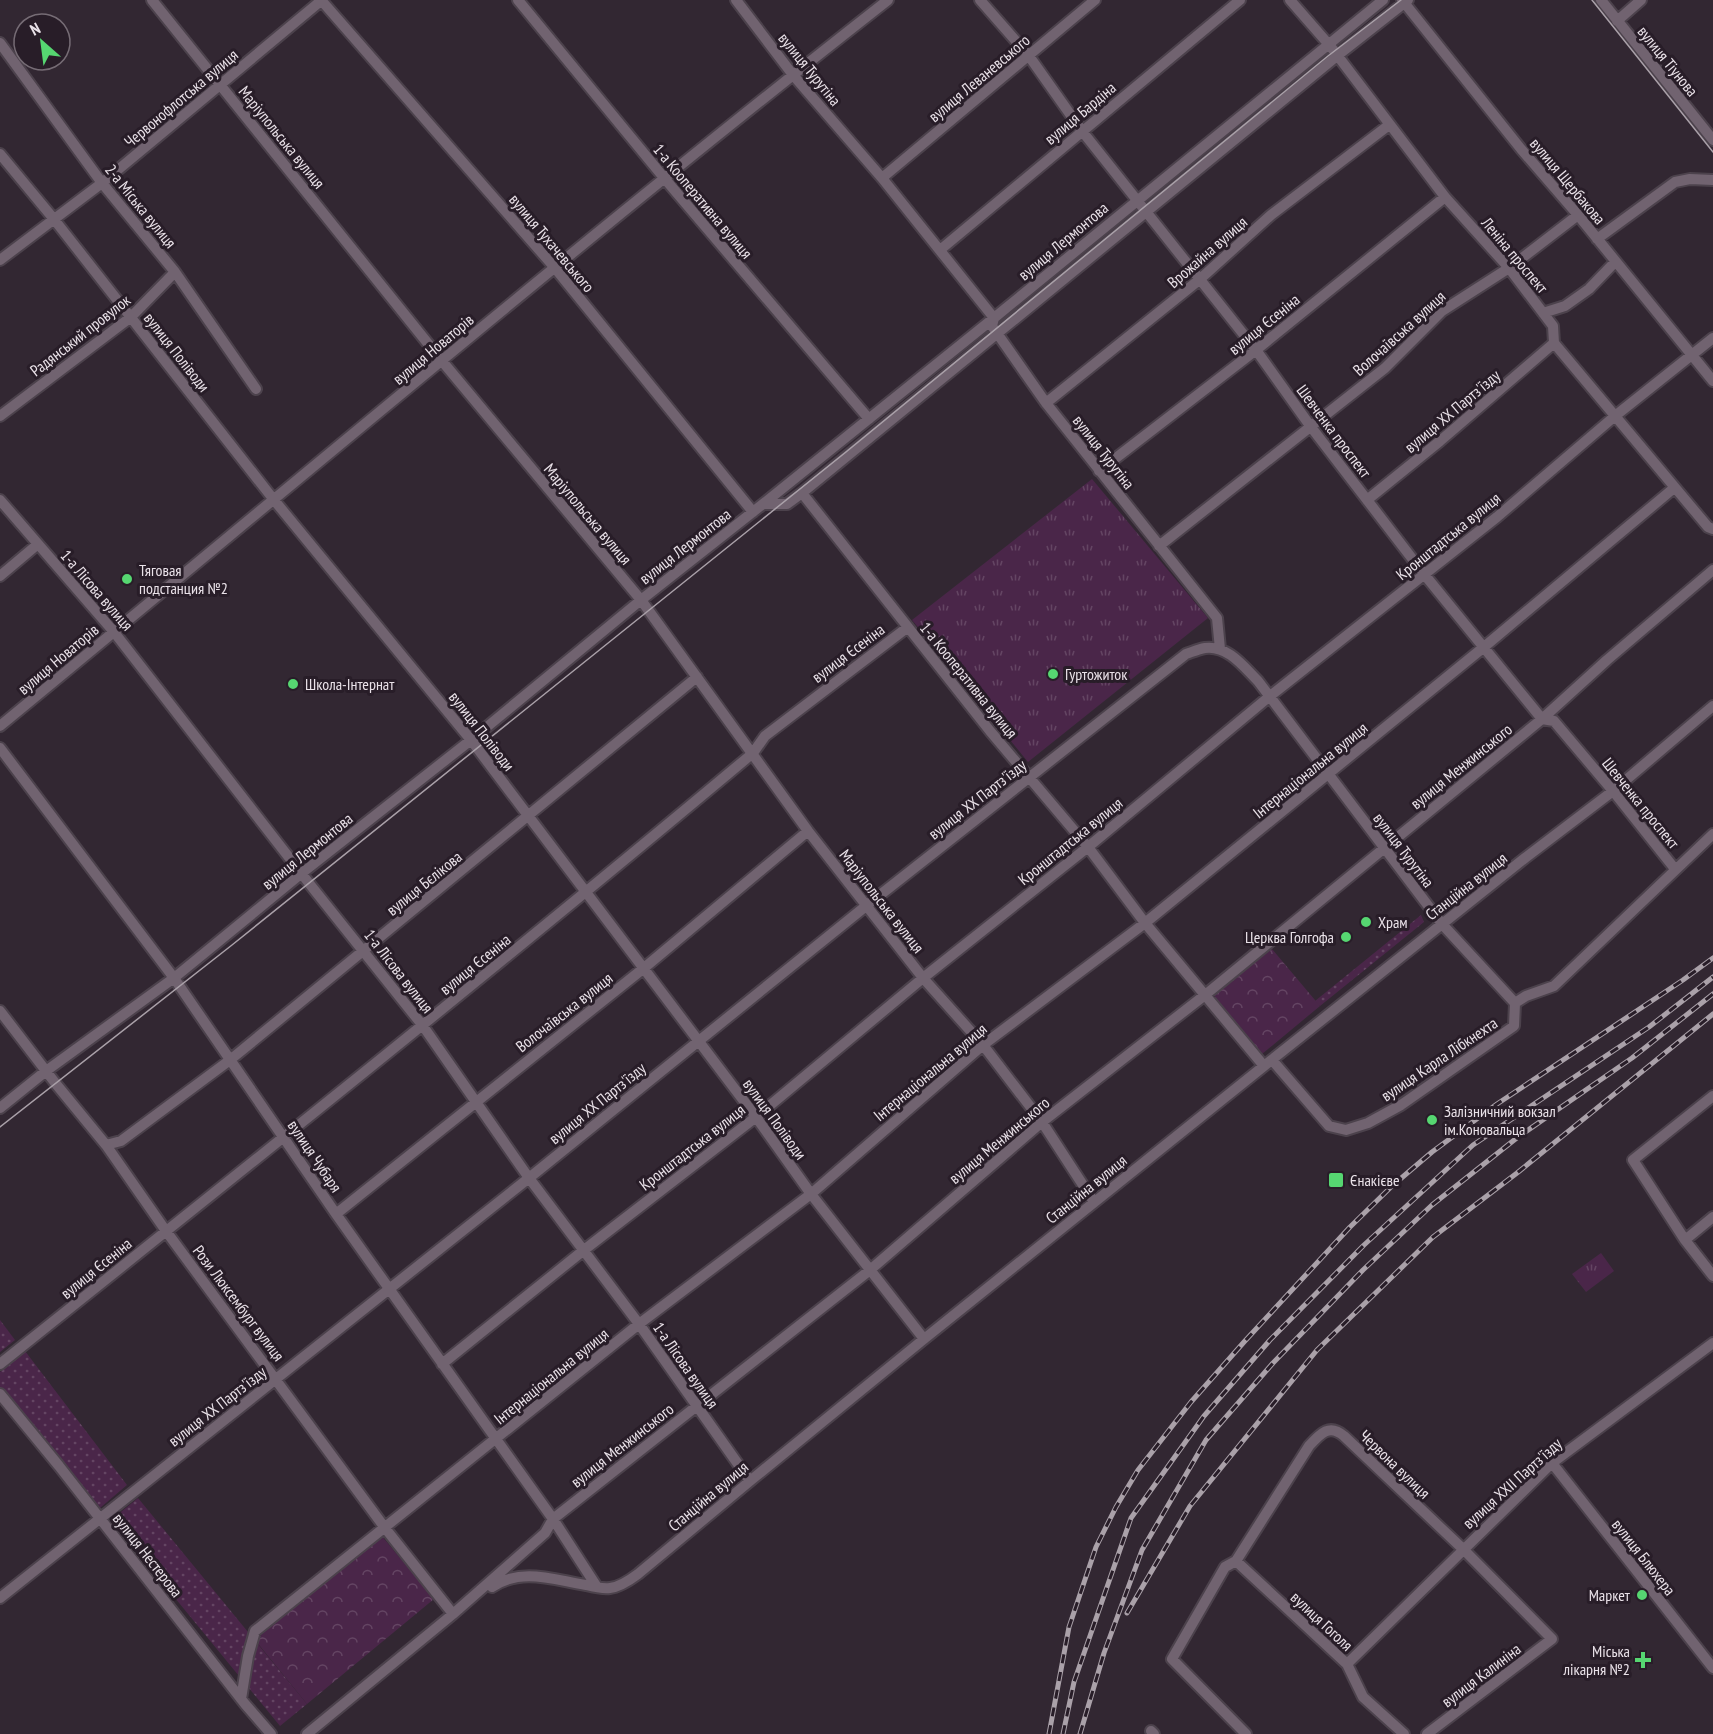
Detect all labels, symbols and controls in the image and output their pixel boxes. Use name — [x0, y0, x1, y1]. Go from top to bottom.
north arrow — [12, 12, 72, 72]
text: N — [26, 18, 43, 40]
street label: вулиця Тіунова — [1634, 22, 1702, 100]
street label: вулиця Турутіна — [774, 28, 846, 110]
street label: вулиця Леваневського — [924, 30, 1034, 126]
street label: Червонофлотська вулиця — [120, 45, 242, 151]
street label: вулиця Бардіна — [1040, 77, 1120, 149]
street label: Маріупольська вулиця — [235, 82, 329, 192]
street label: вулиця Щербакова — [1526, 134, 1610, 228]
street label: 1-а Кооперативна вулиця — [649, 139, 757, 263]
street label: 2-а Міська вулиця — [101, 160, 181, 252]
street label: вулиця Тухачевського — [505, 190, 599, 296]
street label: вулиця Лермонтова — [1014, 198, 1112, 284]
street label: Врожайна вулиця — [1163, 212, 1251, 292]
street label: Леніна проспект — [1477, 212, 1553, 298]
street label: Волочаївська вулиця — [1349, 286, 1449, 380]
street label: Радянський провулок — [26, 289, 135, 380]
street label: вулиця Єсеніна — [1224, 289, 1304, 359]
street label: вулиця Поліводи — [140, 308, 214, 396]
street label: вулиця Новаторів — [388, 309, 478, 389]
street label: вулиця XX Партз'їзду — [1400, 365, 1504, 457]
street label: Шевченка проспект — [1293, 381, 1376, 482]
street label: вулиця Турутіна — [1069, 411, 1139, 493]
street label: Маріупольська вулиця — [540, 459, 636, 569]
street label: Кронштадтська вулиця — [1392, 488, 1504, 584]
street label: вулиця Лермонтова — [635, 504, 735, 588]
street label: 1-а Лісова вулиця — [56, 545, 138, 635]
place label: Тяговая подстанция №2 — [139, 560, 228, 598]
marker: Тяговая подстанция №2 — [120, 572, 134, 586]
street label: 1-а Кооперативна вулиця — [916, 618, 1022, 742]
street label: вулиця Новаторів — [13, 619, 103, 699]
street label: вулиця Єсеніна — [808, 619, 888, 687]
place label: Гуртожиток — [1065, 664, 1128, 684]
marker: Гуртожиток — [1046, 667, 1060, 681]
place label: Школа-Інтернат — [305, 674, 395, 694]
marker: Школа-Інтернат — [286, 677, 300, 691]
street label: вулиця Поліводи — [445, 687, 519, 775]
street label: Інтернаціональна вулиця — [1249, 718, 1371, 822]
street label: вулиця Менжинського — [1406, 719, 1516, 813]
street label: Шевченка проспект — [1598, 753, 1684, 853]
street label: вулиця XX Партз'їзду — [924, 755, 1030, 843]
street label: Кронштадтська вулиця — [1014, 793, 1126, 889]
street label: вулиця Лермонтова — [258, 808, 356, 894]
street label: вулиця Турутіна — [1369, 809, 1439, 891]
street label: Маріупольська вулиця — [835, 845, 929, 957]
street label: вулиця Бєлікова — [382, 846, 466, 920]
street label: Станційна вулиця — [1421, 848, 1511, 924]
place label: Храм — [1378, 912, 1408, 932]
marker: Храм — [1359, 915, 1373, 929]
street label: 1-а Лісова вулиця — [360, 925, 438, 1017]
place label: Церква Голгофа — [1245, 927, 1334, 947]
street label: вулиця Єсеніна — [435, 929, 515, 999]
marker: Церква Голгофа — [1339, 930, 1353, 944]
street label: Волочаївська вулиця — [512, 968, 616, 1056]
street label: вулиця Карла Лібкнехта — [1377, 1013, 1501, 1105]
street label: Інтернаціональна вулиця — [869, 1019, 991, 1125]
street label: вулиця XX Партз'їзду — [545, 1058, 649, 1148]
street label: вулиця Поліводи — [739, 1075, 811, 1163]
street label: вулиця Менжинського — [945, 1092, 1053, 1188]
street label: Кронштадтська вулиця — [635, 1100, 749, 1194]
place label: Залізничний вокзал ім.Коновальца — [1444, 1101, 1556, 1139]
marker: Залізничний вокзал ім.Коновальца — [1425, 1113, 1439, 1127]
street label: вулиця Чубаря — [284, 1116, 346, 1196]
street label: Станційна вулиця — [1041, 1150, 1131, 1228]
place label: Єнакієве — [1350, 1170, 1400, 1190]
marker: Єнакієве — [1327, 1171, 1345, 1189]
street label: вулиця Єсеніна — [56, 1233, 136, 1303]
street label: Рози Люксембург вулиця — [189, 1241, 289, 1365]
street label: 1-а Лісова вулиця — [649, 1318, 723, 1412]
street label: Інтернаціональна вулиця — [490, 1324, 612, 1428]
street label: вулиця XX Партз'їзду — [164, 1362, 270, 1450]
street label: вулиця Менжинського — [567, 1399, 677, 1491]
street label: Червона вулиця — [1355, 1425, 1435, 1503]
street label: вулиця XXII Партз'їзду — [1458, 1433, 1566, 1533]
street label: Станційна вулиця — [664, 1457, 752, 1535]
street label: вулиця Нестерова — [109, 1509, 187, 1601]
street label: вулиця Блюхера — [1608, 1515, 1680, 1599]
place label: Маркет — [1589, 1585, 1631, 1605]
street label: вулиця Гоголя — [1287, 1587, 1357, 1655]
marker: Маркет — [1635, 1588, 1649, 1602]
street label: вулиця Калиніна — [1437, 1639, 1525, 1711]
place label: Міська лікарня №2 — [1563, 1641, 1630, 1679]
marker: Міська лікарня №2 — [1634, 1651, 1652, 1669]

